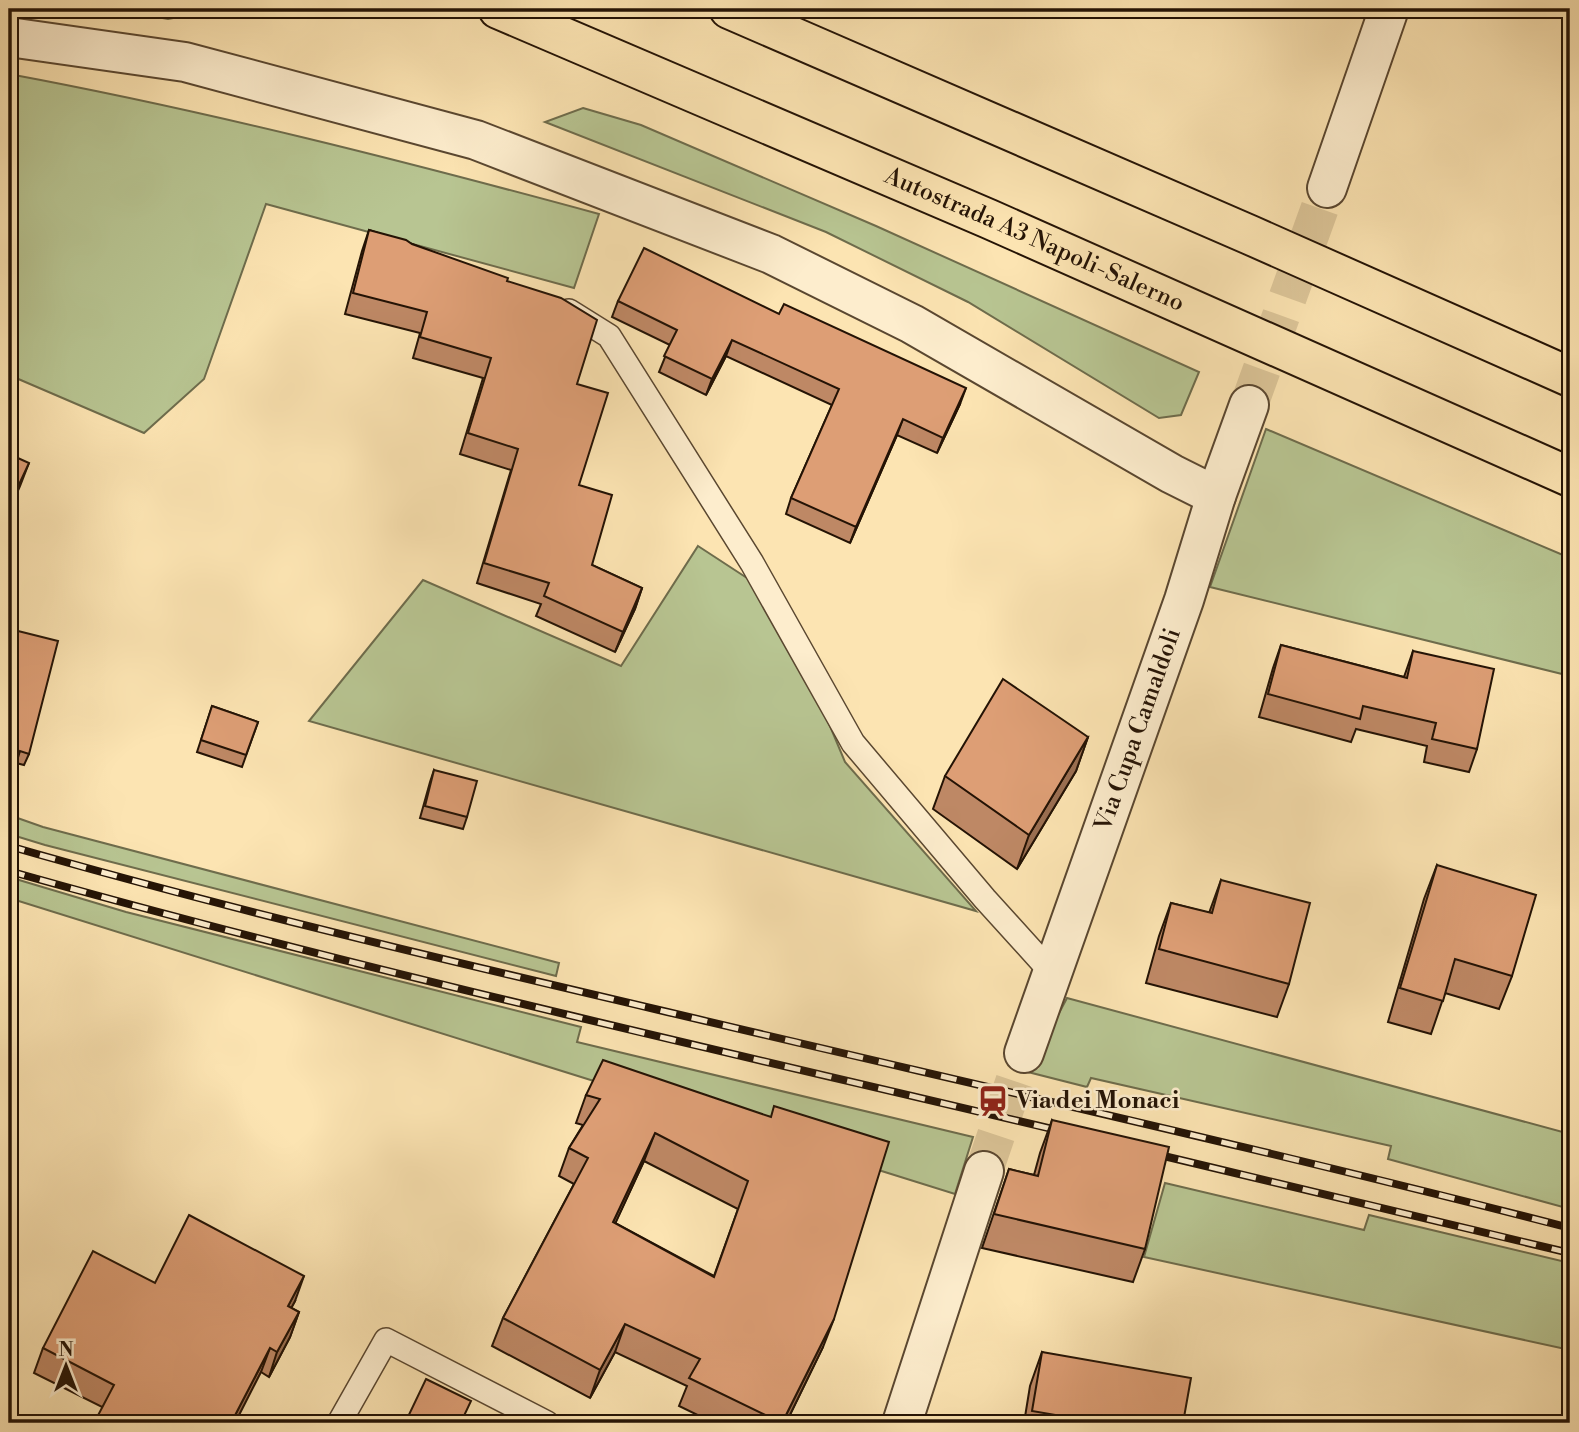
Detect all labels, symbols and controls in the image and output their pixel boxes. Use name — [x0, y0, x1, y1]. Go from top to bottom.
street label: Autostrada A3 Napoli-Salerno — [879, 161, 1189, 319]
street label: Via Cupa Camaldoli — [1088, 624, 1188, 836]
station icon: Via dei Monaci — [976, 1084, 1010, 1118]
place label: Via dei Monaci — [1015, 1086, 1180, 1116]
north arrow — [32, 1330, 102, 1400]
text: N — [58, 1338, 74, 1362]

